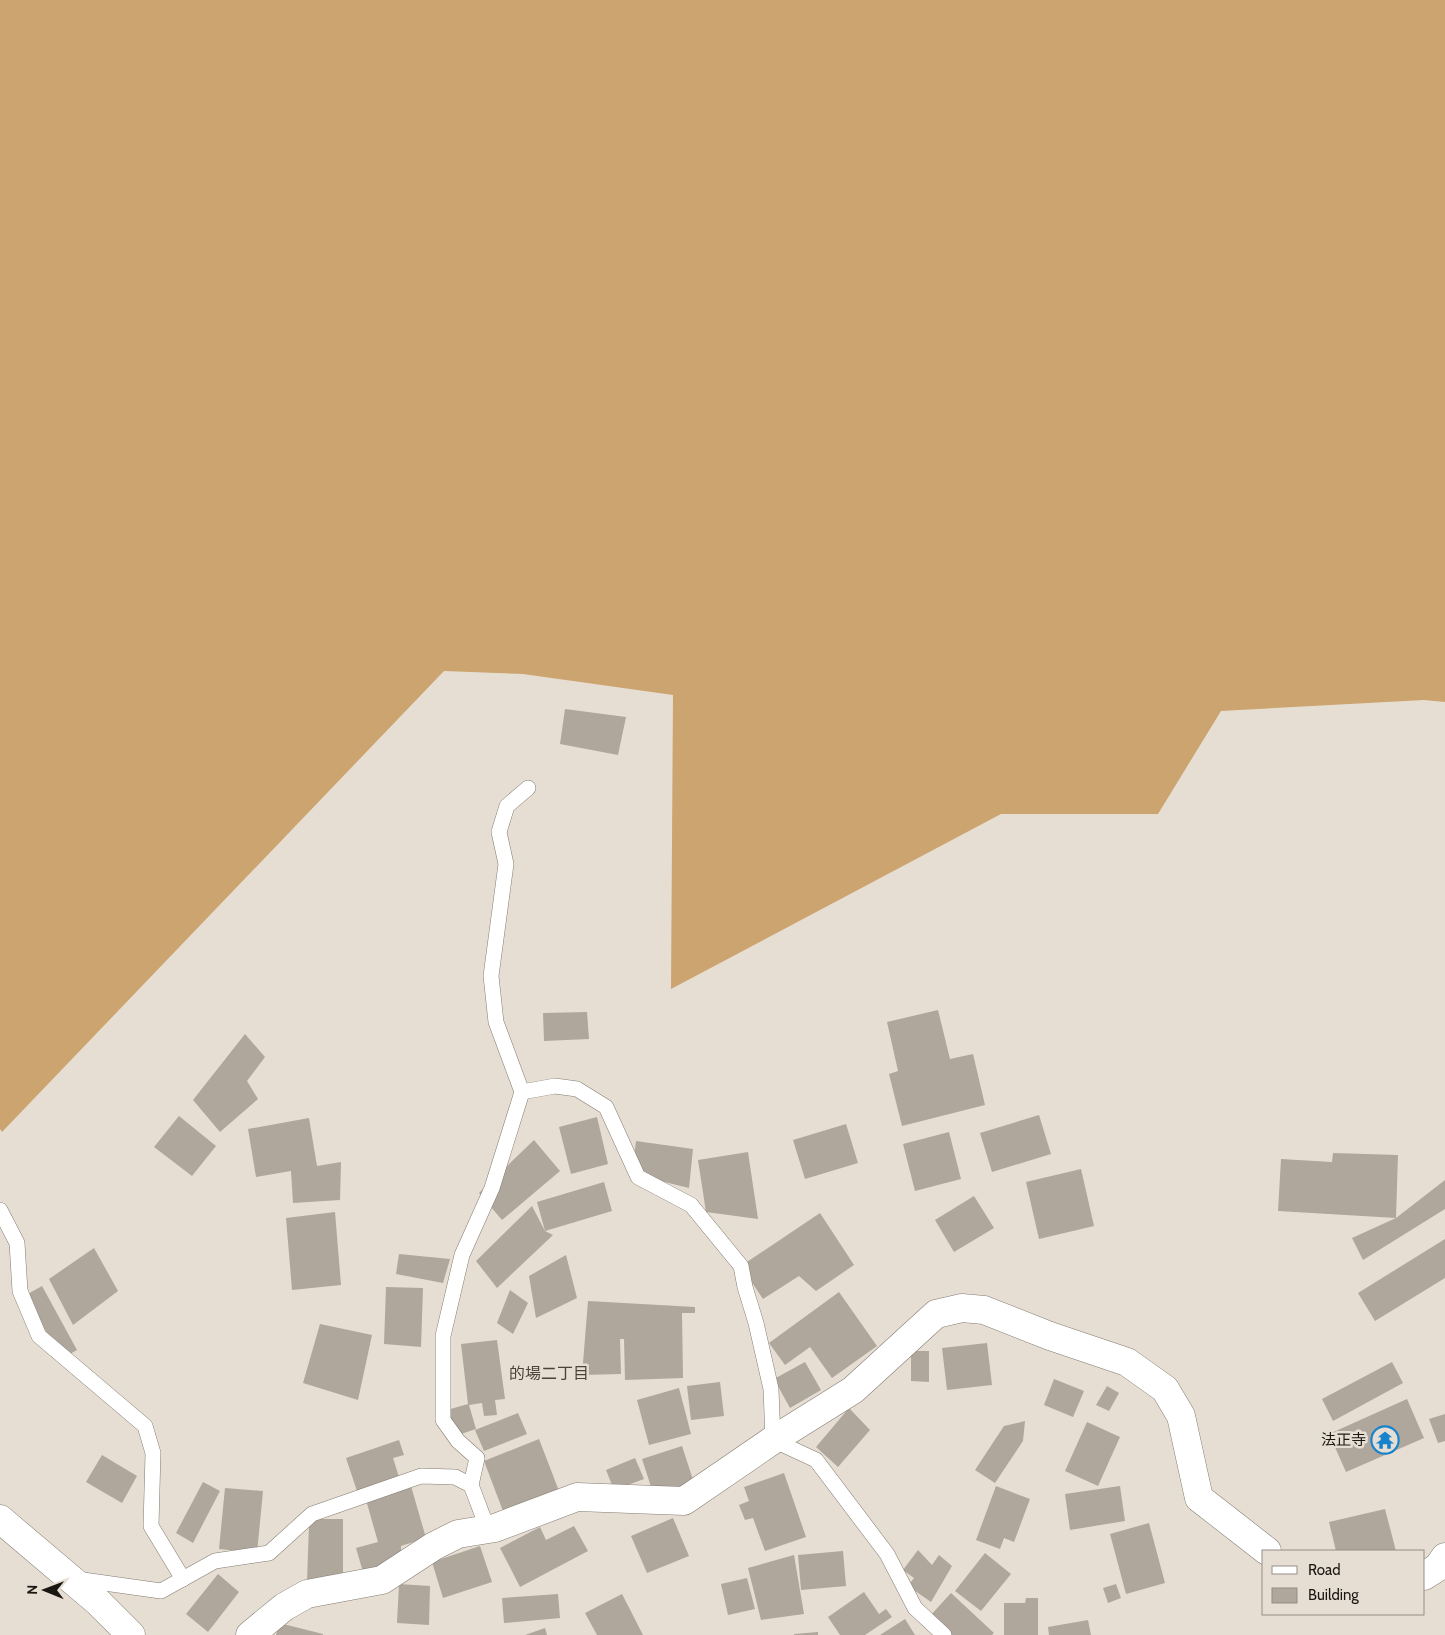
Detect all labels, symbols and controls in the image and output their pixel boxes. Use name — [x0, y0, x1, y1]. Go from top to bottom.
district label: 的場二丁目 — [509, 1364, 589, 1383]
temple icon: 法正寺 — [1370, 1425, 1400, 1455]
place label: 法正寺 — [1321, 1431, 1366, 1449]
legend — [1262, 1550, 1425, 1615]
text: Road — [1308, 1561, 1341, 1579]
north arrow — [20, 1565, 70, 1615]
text: N — [23, 1585, 41, 1595]
text: Building — [1308, 1586, 1359, 1604]

